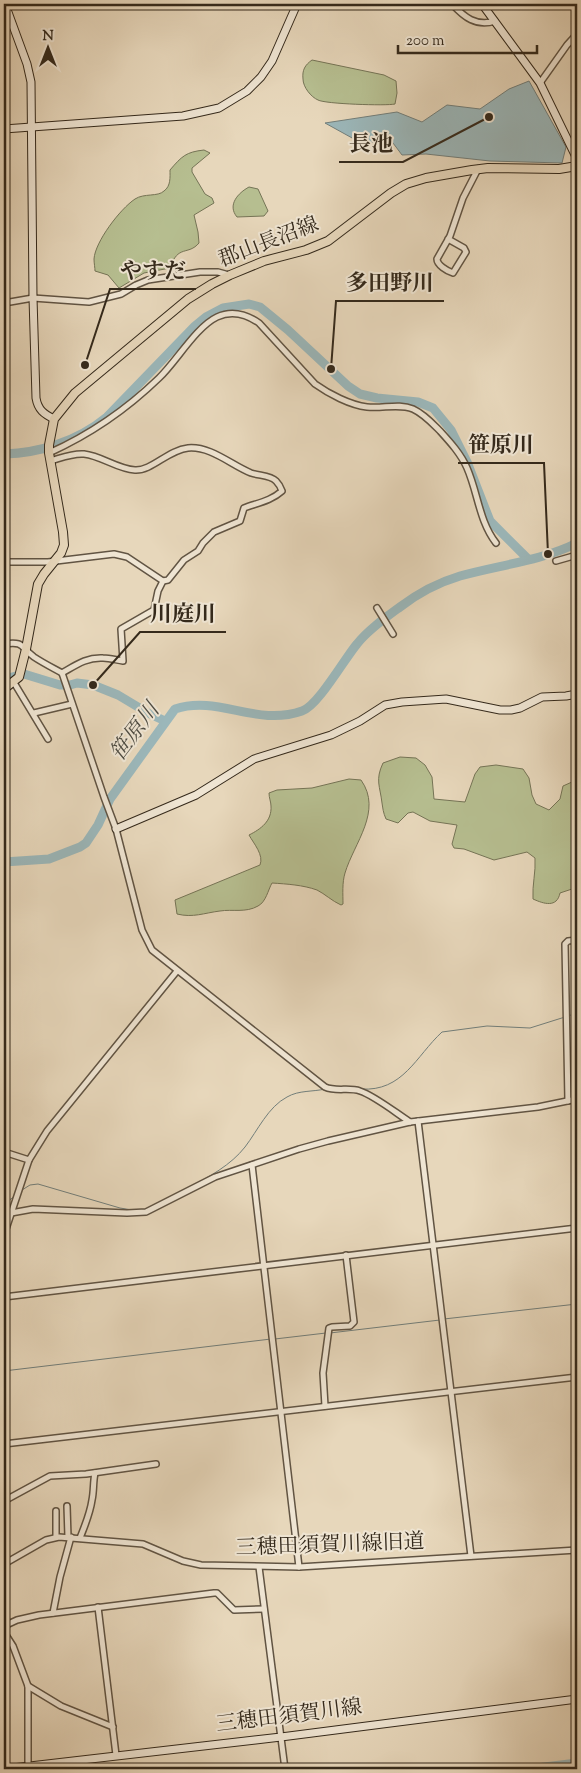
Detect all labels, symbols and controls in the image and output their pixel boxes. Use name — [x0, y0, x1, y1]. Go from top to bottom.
north arrow — [22, 22, 72, 72]
scale bar — [398, 22, 537, 54]
text: N — [42, 27, 54, 47]
text: 200 m — [406, 31, 445, 52]
callout: 長池 — [339, 125, 403, 162]
text: 長池 — [349, 130, 393, 162]
street label: 郡山長沼線 — [215, 210, 323, 276]
callout: やすだ — [110, 252, 196, 289]
text: やすだ — [120, 257, 186, 289]
callout: 多田野川 — [336, 264, 444, 301]
text: 多田野川 — [346, 269, 434, 301]
callout: 笹原川 — [458, 426, 544, 463]
text: 笹原川 — [468, 431, 534, 463]
callout: 川庭川 — [140, 595, 226, 632]
text: 川庭川 — [150, 600, 216, 632]
water label: 笹原川 — [103, 695, 170, 769]
street label: 三穂田須賀川線旧道 — [235, 1528, 425, 1564]
street label: 三穂田須賀川線 — [214, 1693, 364, 1741]

